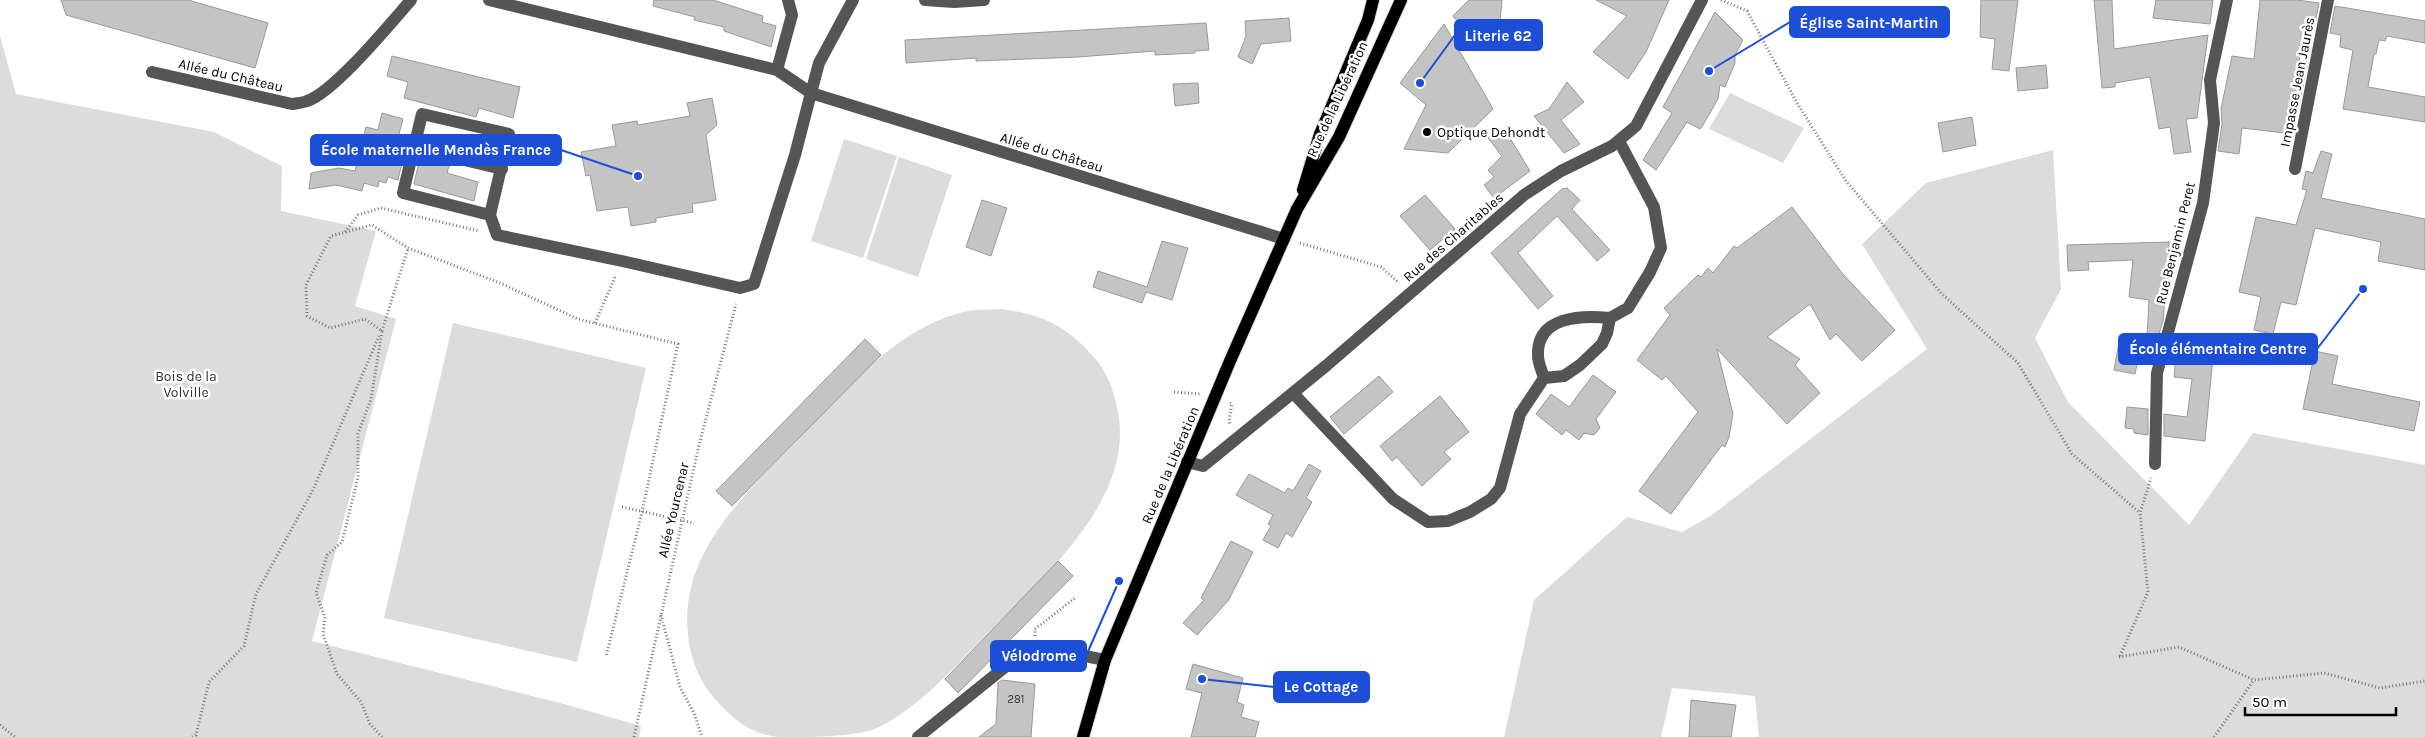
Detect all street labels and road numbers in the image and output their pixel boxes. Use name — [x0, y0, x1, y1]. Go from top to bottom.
street label: Impasse Jean Jaurès — [2277, 16, 2318, 148]
street label: Rue de la Libération — [1303, 39, 1372, 160]
street label: Allée du Château — [177, 55, 285, 96]
street label: Allée du Château — [998, 129, 1106, 176]
street label: Rue Benjamin Peret — [2152, 180, 2199, 306]
street label: Rue des Charitables — [1400, 189, 1507, 286]
street label: Rue de la Libération — [1138, 404, 1203, 526]
street label: Allée Yourcenar — [654, 460, 693, 559]

